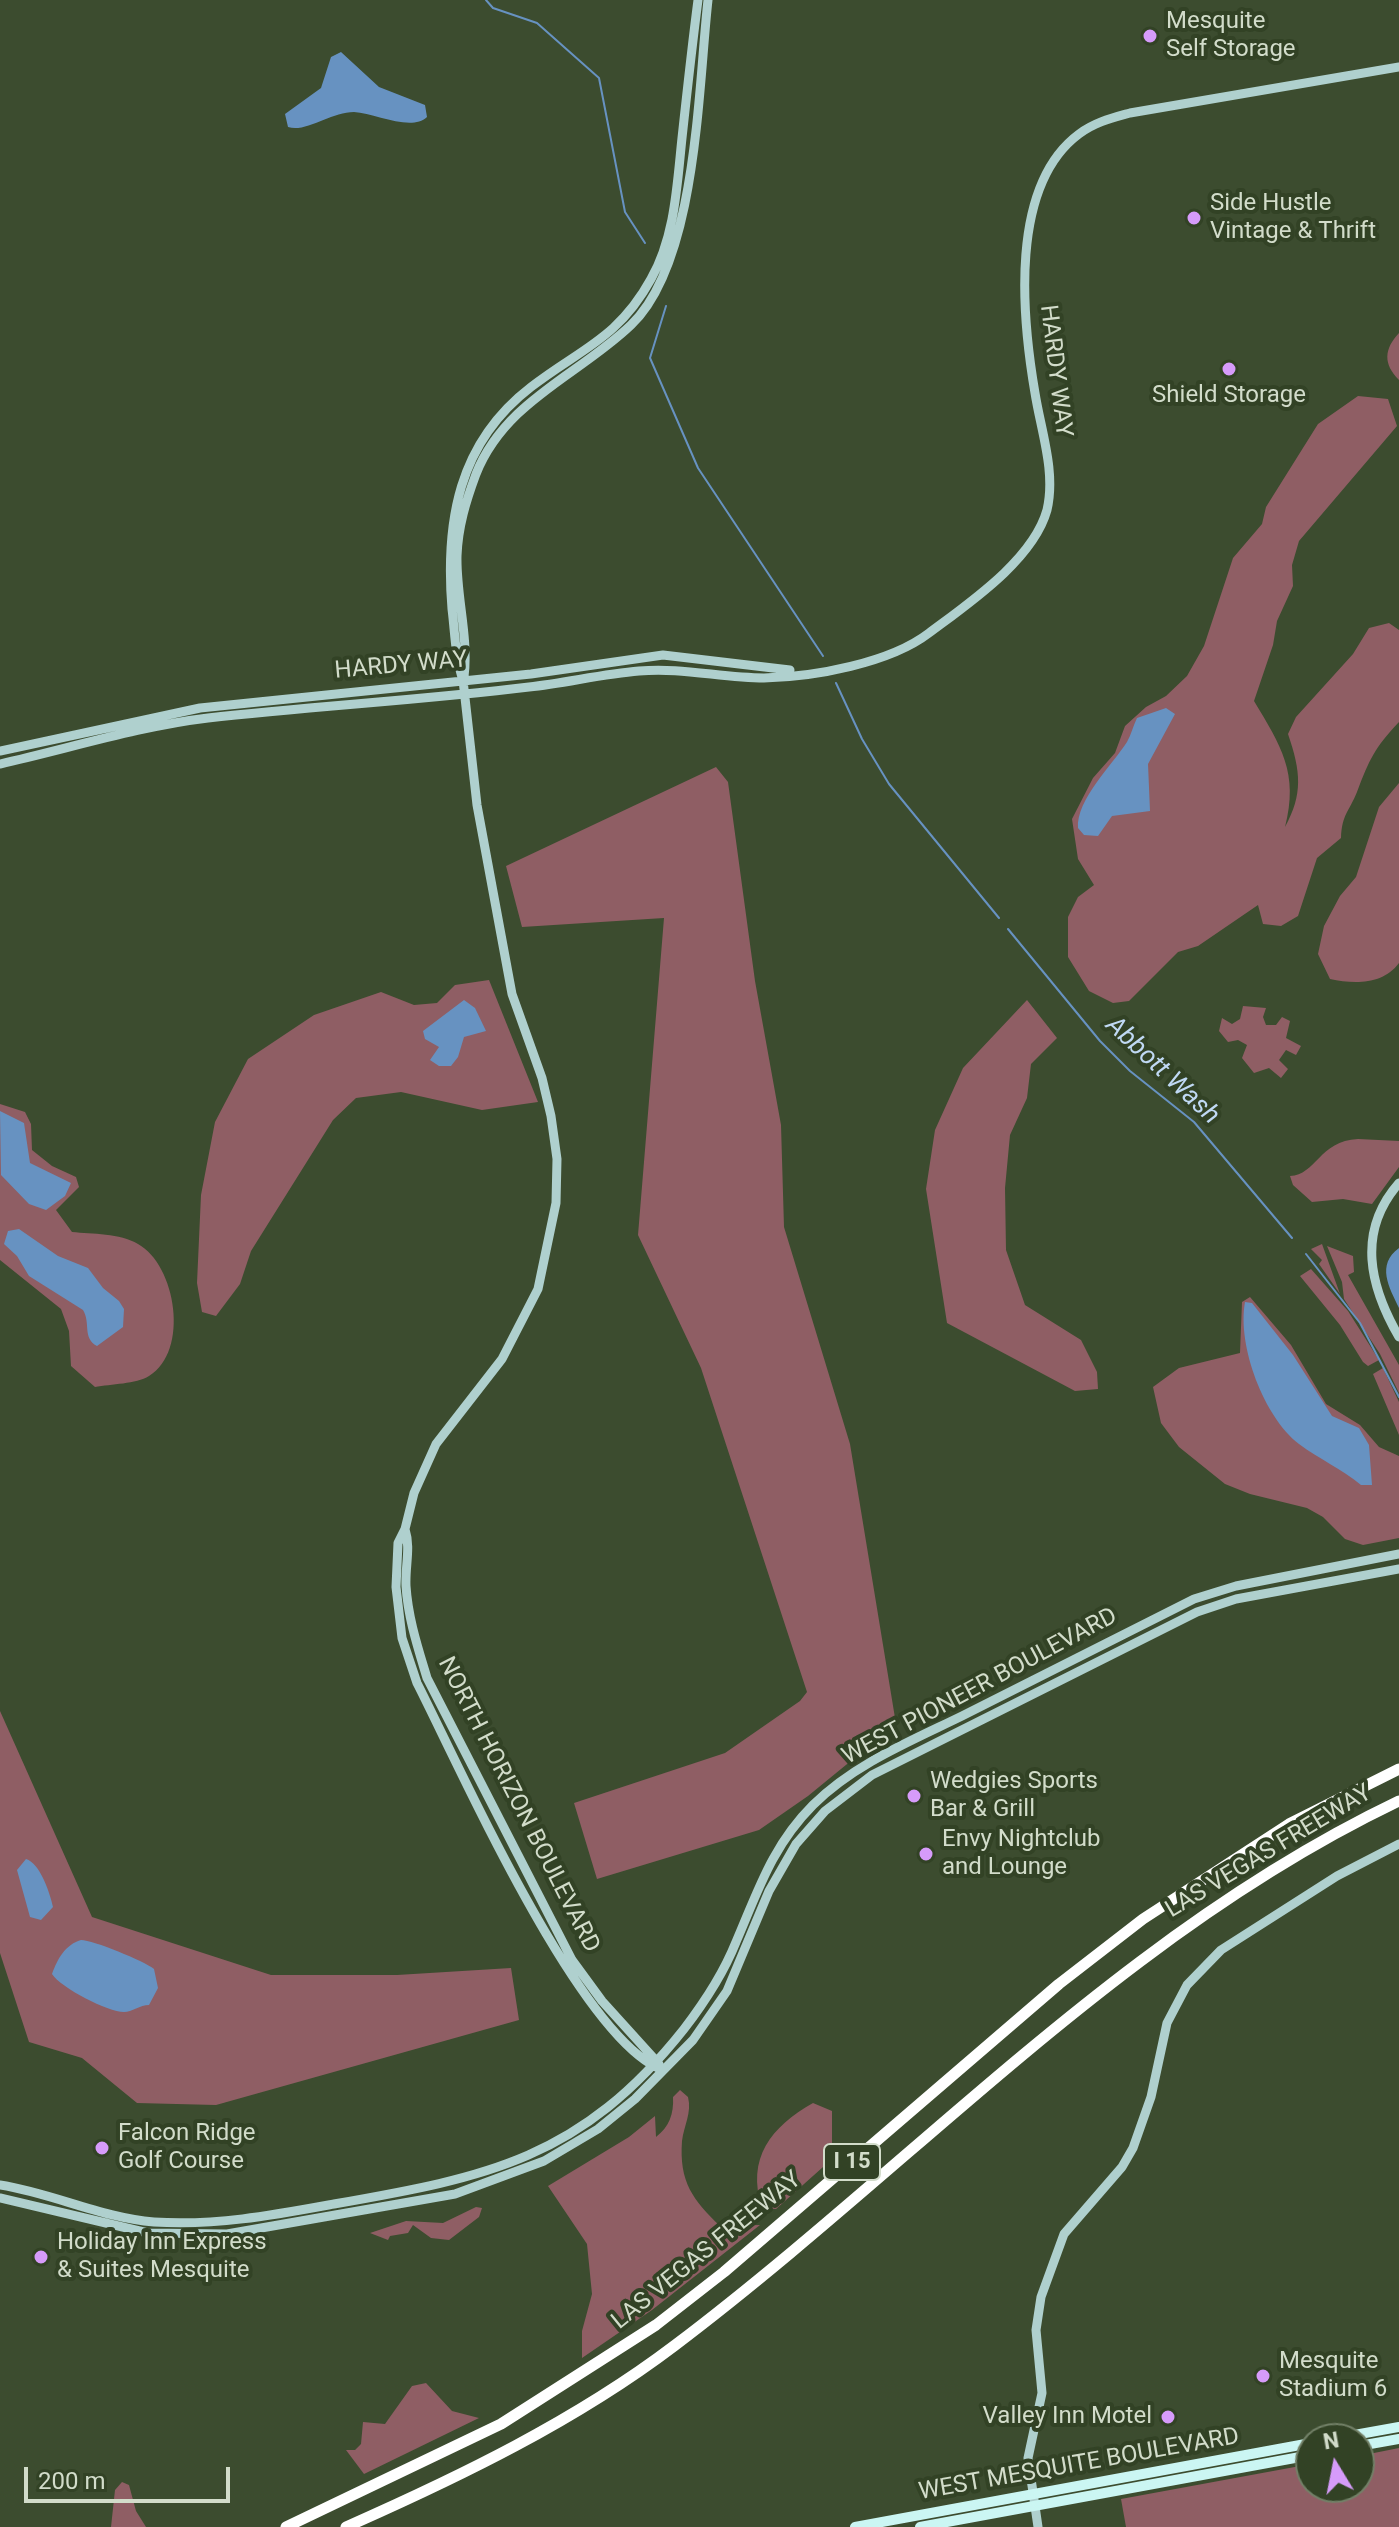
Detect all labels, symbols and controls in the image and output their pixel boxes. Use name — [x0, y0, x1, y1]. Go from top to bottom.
place label: Mesquite Self Storage — [1166, 8, 1296, 64]
marker: Mesquite Self Storage — [1141, 27, 1159, 45]
place label: Side Hustle Vintage & Thrift — [1210, 190, 1376, 246]
marker: Side Hustle Vintage & Thrift — [1185, 209, 1203, 227]
street label: HARDY WAY — [1033, 303, 1077, 439]
marker: Shield Storage — [1220, 360, 1238, 378]
place label: Shield Storage — [1152, 382, 1306, 410]
street label: HARDY WAY — [333, 646, 469, 686]
water label: Abbott Wash — [1098, 1010, 1226, 1132]
street label: WEST PIONEER BOULEVARD — [838, 1602, 1122, 1772]
street label: NORTH HORIZON BOULEVARD — [431, 1652, 605, 1958]
place label: Wedgies Sports Bar & Grill — [930, 1768, 1098, 1824]
street label: LAS VEGAS FREEWAY — [1161, 1779, 1377, 1925]
marker: Wedgies Sports Bar & Grill — [905, 1787, 923, 1805]
place label: Envy Nightclub and Lounge — [942, 1826, 1100, 1882]
marker: Envy Nightclub and Lounge — [917, 1845, 935, 1863]
place label: Falcon Ridge Golf Course — [118, 2120, 256, 2176]
marker: Falcon Ridge Golf Course — [93, 2139, 111, 2157]
road number: I 15 — [824, 2144, 880, 2180]
street label: LAS VEGAS FREEWAY — [607, 2166, 807, 2336]
place label: Holiday Inn Express & Suites Mesquite — [57, 2229, 267, 2285]
marker: Holiday Inn Express & Suites Mesquite — [32, 2248, 50, 2266]
place label: Mesquite Stadium 6 — [1279, 2348, 1387, 2404]
marker: Mesquite Stadium 6 — [1254, 2367, 1272, 2385]
place label: Valley Inn Motel — [983, 2403, 1152, 2431]
marker: Valley Inn Motel — [1159, 2408, 1177, 2426]
street label: WEST MESQUITE BOULEVARD — [917, 2423, 1241, 2507]
north arrow — [1295, 2423, 1375, 2503]
text: N — [1321, 2427, 1341, 2455]
scale bar — [28, 2451, 234, 2501]
text: 200 m — [38, 2467, 105, 2495]

